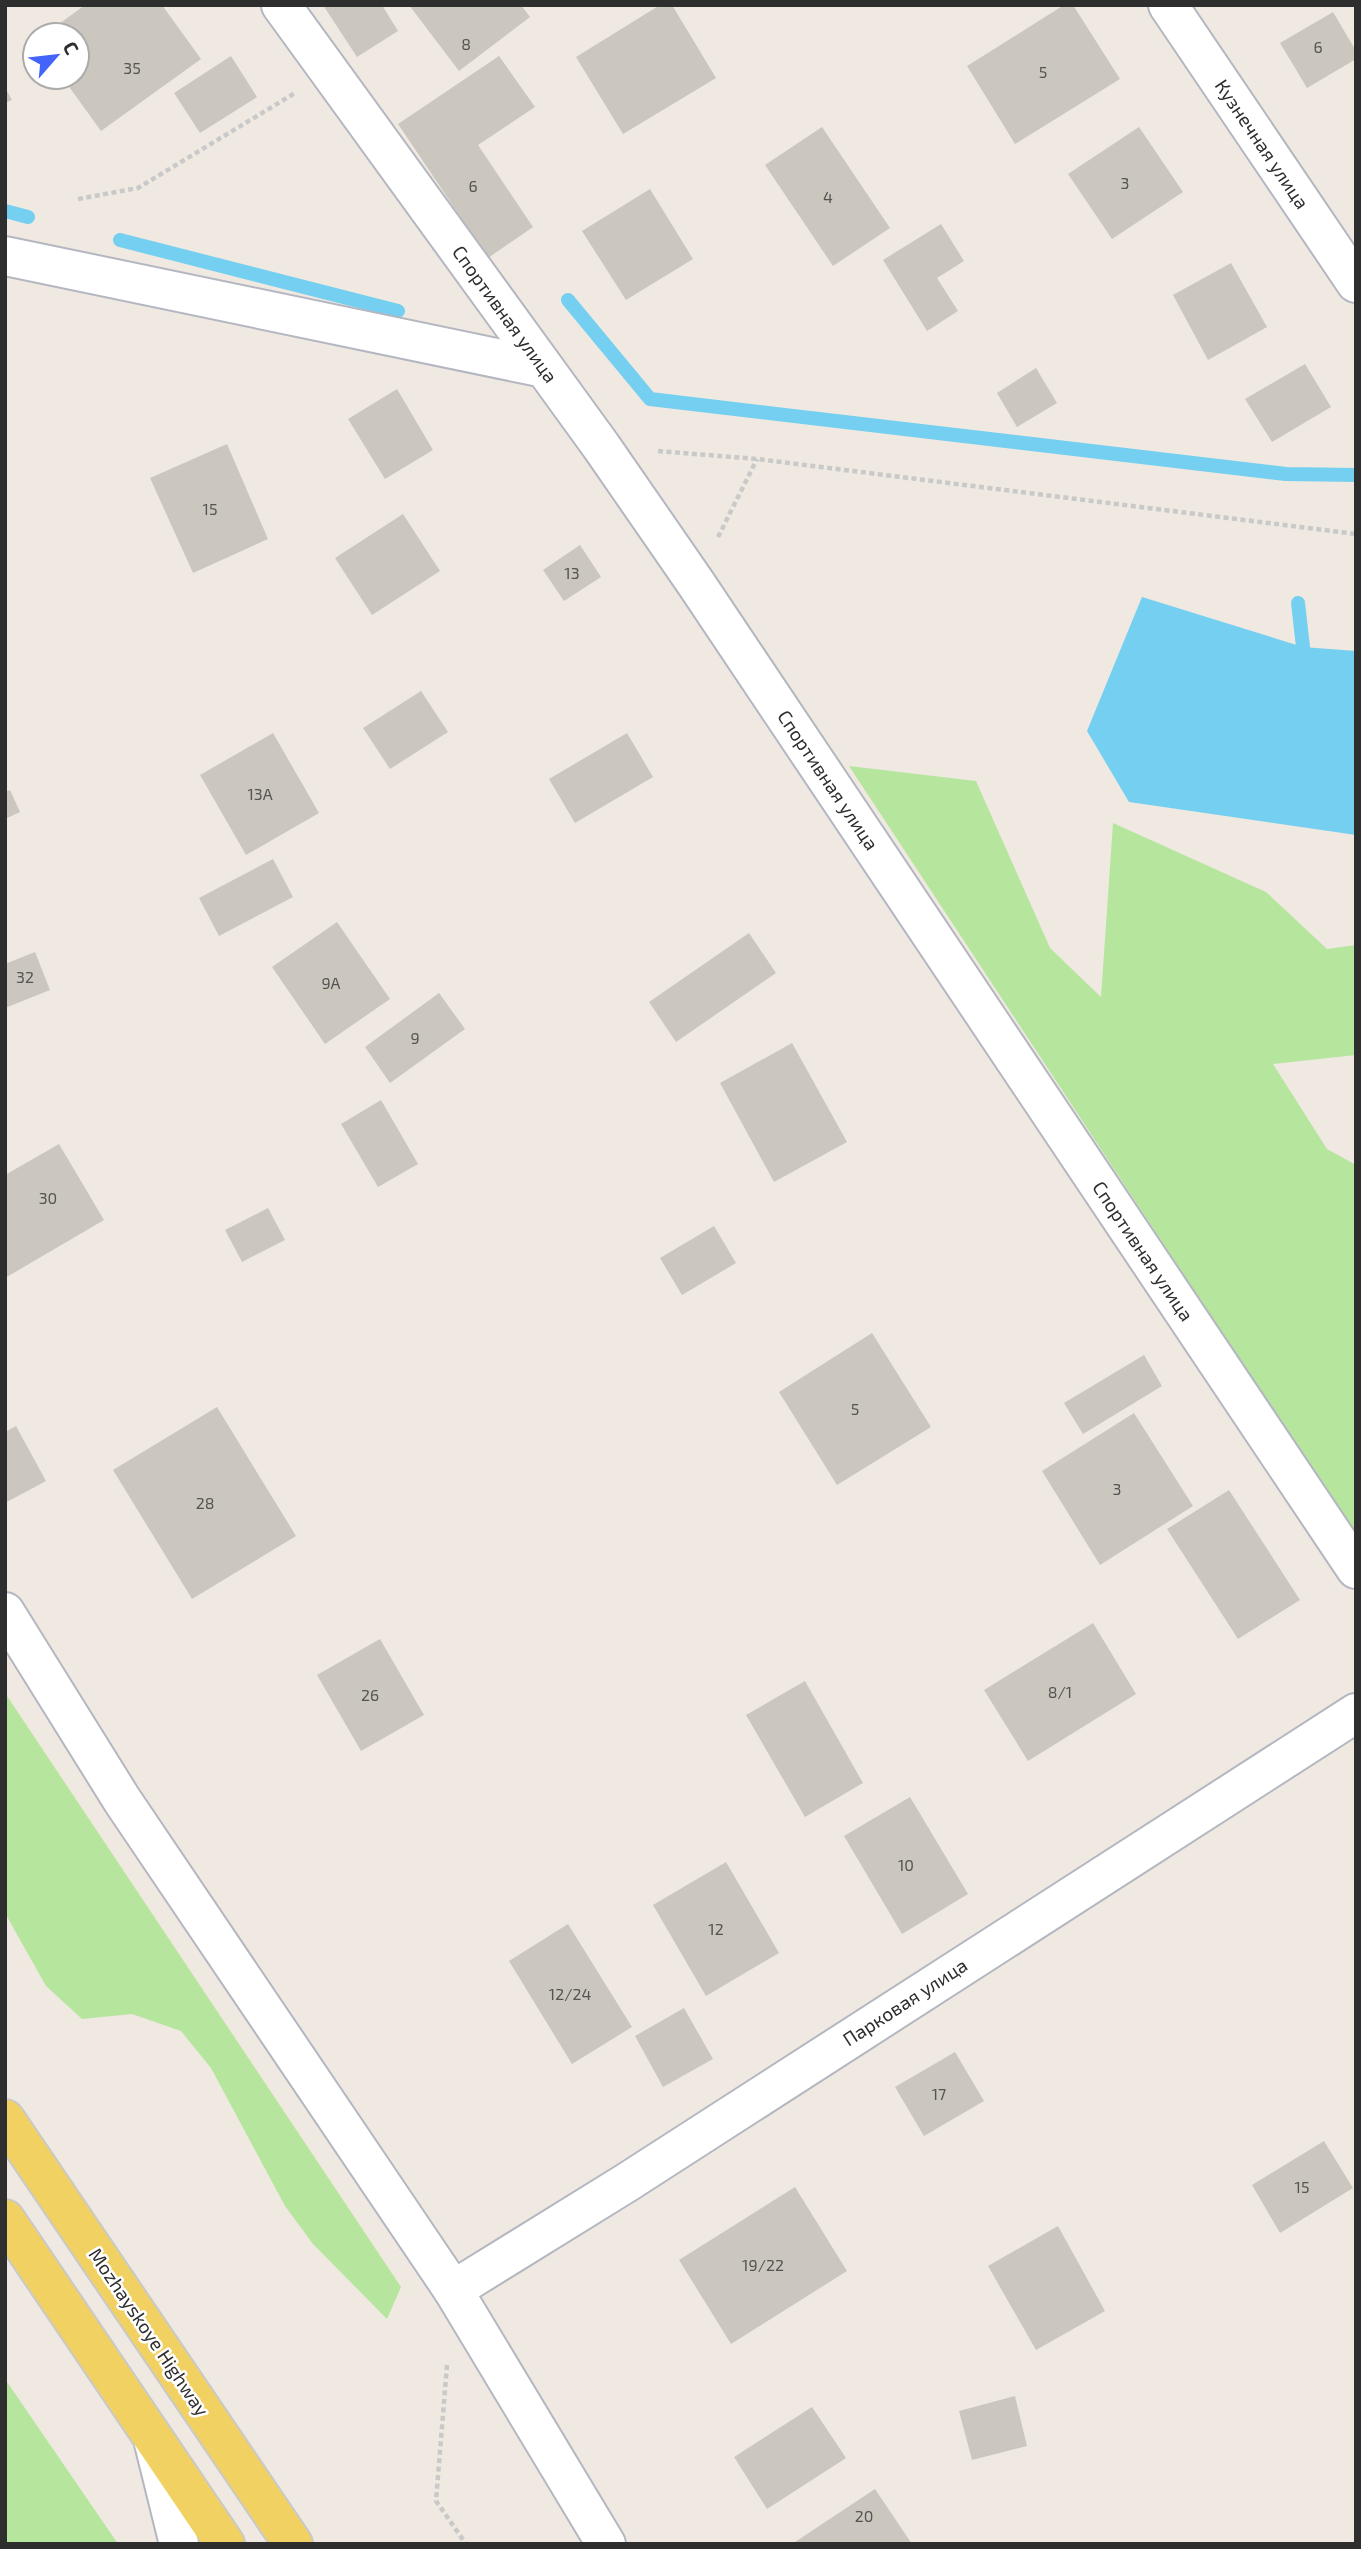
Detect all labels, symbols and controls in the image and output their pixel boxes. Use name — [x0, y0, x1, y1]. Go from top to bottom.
north arrow — [21, 21, 91, 91]
house number: 8 — [461, 34, 471, 53]
text: С — [59, 37, 84, 58]
house number: 6 — [1313, 37, 1323, 56]
house number: 35 — [123, 58, 141, 77]
house number: 5 — [1039, 62, 1047, 81]
street label: Кузнечная улица — [1210, 75, 1314, 213]
house number: 3 — [1121, 173, 1129, 192]
house number: 6 — [468, 176, 478, 195]
house number: 4 — [823, 187, 833, 206]
street label: Спортивная улица — [447, 241, 563, 387]
house number: 15 — [203, 499, 217, 518]
house number: 13 — [564, 563, 580, 582]
street label: Спортивная улица — [772, 705, 884, 855]
house number: 13А — [247, 784, 273, 803]
house number: 32 — [16, 967, 34, 986]
house number: 9А — [321, 973, 341, 992]
house number: 9 — [410, 1028, 420, 1047]
street label: Спортивная улица — [1087, 1176, 1199, 1326]
house number: 30 — [39, 1188, 57, 1207]
house number: 5 — [851, 1399, 859, 1418]
house number: 3 — [1113, 1479, 1121, 1498]
house number: 28 — [196, 1493, 214, 1512]
house number: 8/1 — [1048, 1682, 1072, 1701]
house number: 26 — [361, 1685, 379, 1704]
house number: 10 — [898, 1855, 914, 1874]
house number: 12 — [708, 1919, 724, 1938]
street label: Парковая улица — [838, 1953, 972, 2051]
house number: 12/24 — [549, 1984, 591, 2003]
house number: 17 — [932, 2084, 946, 2103]
house number: 15 — [1295, 2177, 1309, 2196]
street label: Mozhayskoye Highway — [85, 2243, 214, 2420]
house number: 19/22 — [742, 2255, 784, 2274]
house number: 20 — [855, 2506, 873, 2525]

